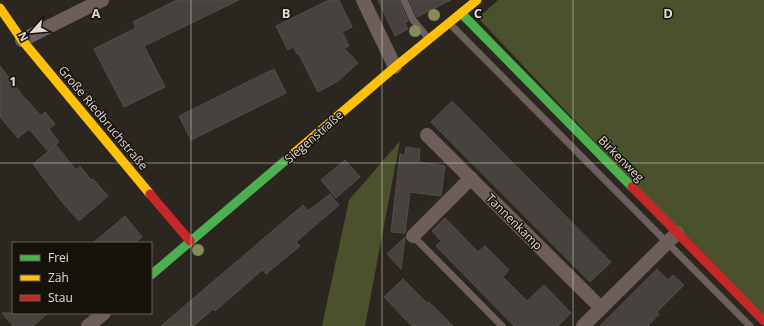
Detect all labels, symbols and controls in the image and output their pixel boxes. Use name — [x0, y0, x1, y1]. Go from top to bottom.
text: A — [92, 4, 101, 22]
text: B — [282, 4, 291, 22]
text: C — [474, 4, 482, 22]
text: D — [663, 4, 673, 22]
north arrow — [12, 12, 52, 52]
text: N — [14, 29, 31, 44]
street label: Große Riedbruchstraße — [55, 62, 152, 174]
text: 1 — [9, 72, 17, 90]
street label: Siegenstraße — [281, 106, 347, 167]
street label: Birkenweg — [595, 132, 648, 186]
street label: Tannenkamp — [482, 190, 546, 254]
legend — [12, 242, 152, 314]
text: Frei — [48, 249, 69, 266]
text: Zäh — [48, 269, 69, 286]
text: Stau — [48, 289, 73, 306]

